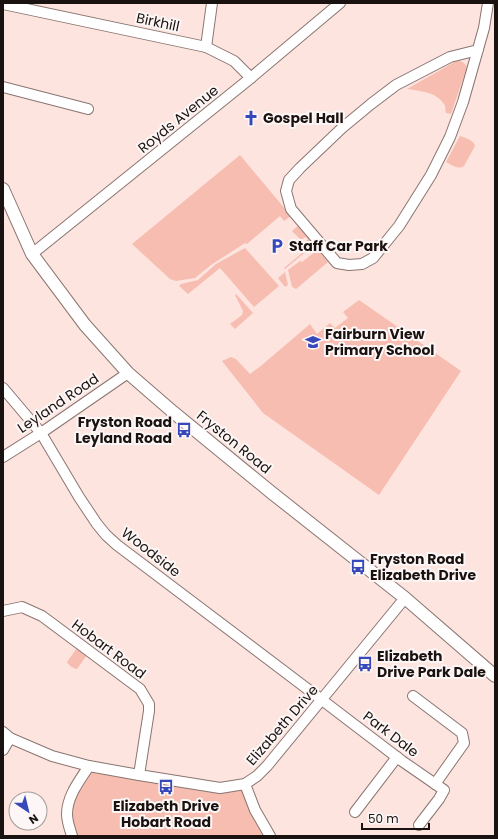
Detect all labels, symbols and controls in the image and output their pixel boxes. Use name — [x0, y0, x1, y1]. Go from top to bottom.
street label: Birkhill — [135, 8, 181, 36]
street label: Royds Avenue — [133, 80, 223, 158]
place label: Gospel Hall — [263, 108, 344, 128]
church icon: Gospel Hall — [242, 109, 260, 127]
place label: Staff Car Park — [289, 236, 388, 256]
parking icon: Staff Car Park — [268, 237, 286, 255]
place label: Fairburn View Primary School — [325, 324, 434, 360]
school or university icon: Fairburn View Primary School — [304, 333, 322, 351]
street label: Leyland Road — [13, 368, 103, 438]
street label: Fryston Road — [192, 406, 276, 478]
place label: Fryston Road Leyland Road — [75, 412, 172, 448]
bus stop icon: Fryston Road Leyland Road — [175, 421, 193, 439]
street label: Woodside — [117, 523, 185, 582]
place label: Fryston Road Elizabeth Drive — [370, 549, 477, 585]
bus stop icon: Fryston Road Elizabeth Drive — [349, 558, 367, 576]
street label: Hobart Road — [68, 615, 150, 683]
place label: Elizabeth Drive Park Dale — [377, 646, 486, 682]
bus stop icon: Elizabeth Drive Park Dale — [356, 655, 374, 673]
street label: Elizabeth Drive — [241, 680, 323, 770]
street label: Park Dale — [359, 706, 423, 762]
bus stop icon: Elizabeth Drive Hobart Road — [157, 778, 175, 796]
north arrow — [8, 791, 48, 831]
place label: Elizabeth Drive Hobart Road — [113, 796, 219, 832]
scale bar — [362, 805, 429, 831]
text: N — [26, 810, 42, 828]
text: 50 m — [368, 810, 399, 827]

